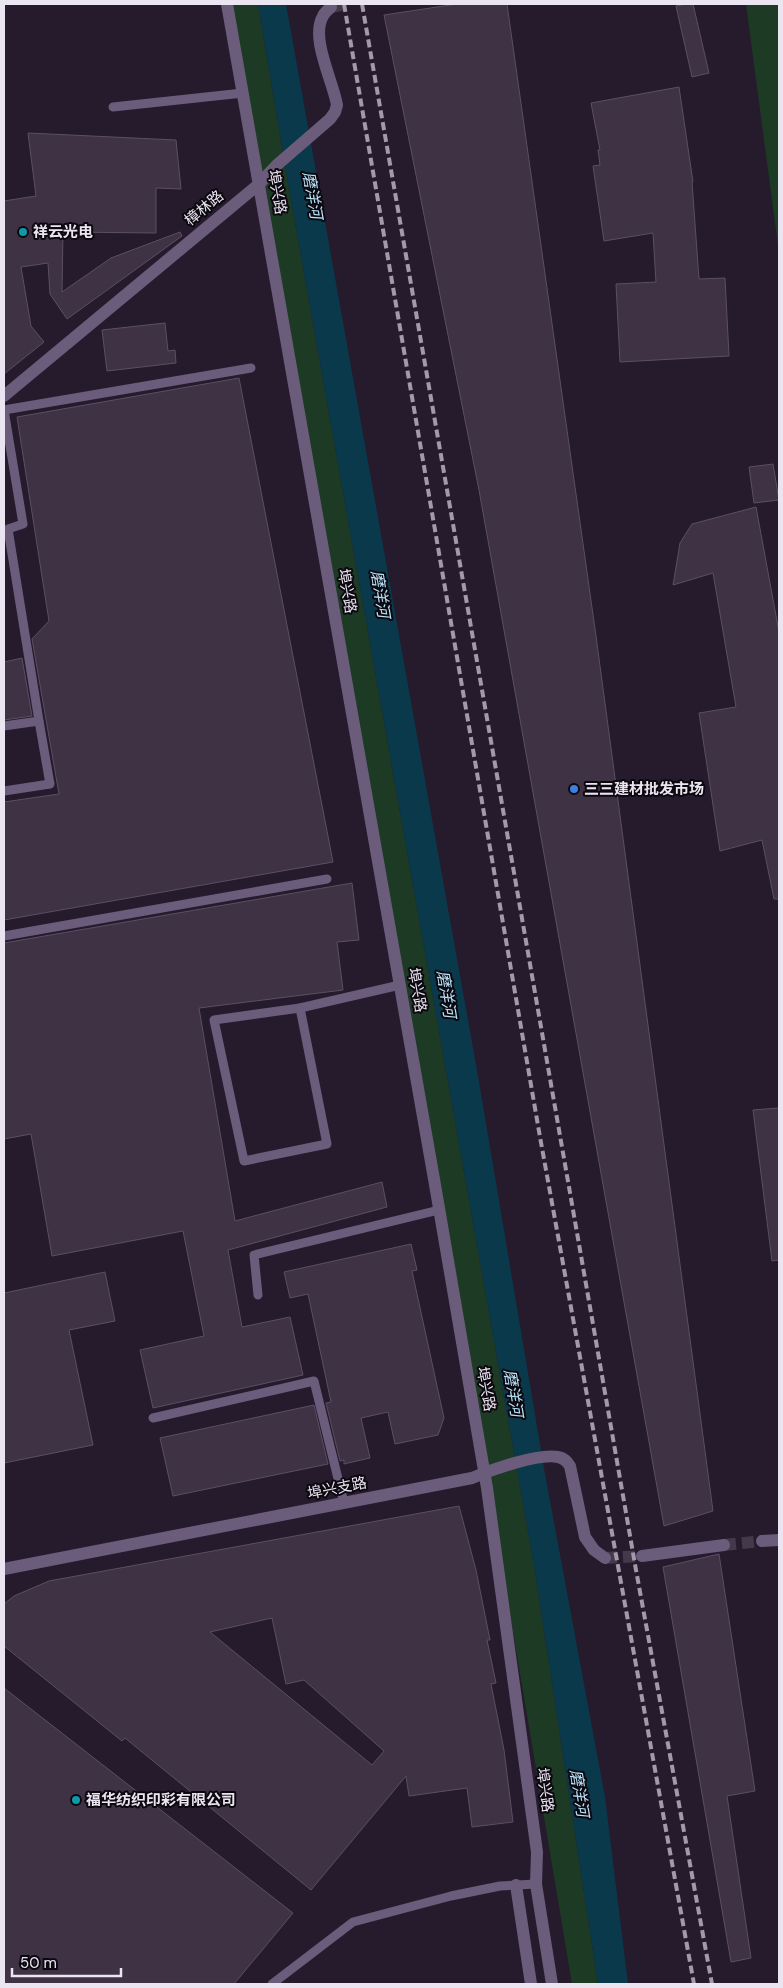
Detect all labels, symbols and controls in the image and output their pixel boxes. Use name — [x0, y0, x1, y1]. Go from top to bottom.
street label: 埠兴路 — [263, 168, 291, 216]
water label: 磨洋河 — [298, 170, 328, 223]
street label: 樟林路 — [180, 186, 228, 230]
place label: 祥云光电 — [33, 222, 93, 242]
marker: 祥云光电 — [17, 226, 29, 238]
street label: 埠兴路 — [333, 567, 361, 615]
water label: 磨洋河 — [366, 569, 395, 622]
place label: 三三建材批发市场 — [584, 779, 704, 799]
marker: 三三建材批发市场 — [568, 783, 580, 795]
street label: 埠兴路 — [403, 966, 431, 1014]
water label: 磨洋河 — [432, 969, 461, 1022]
street label: 埠兴路 — [472, 1365, 500, 1413]
water label: 磨洋河 — [499, 1368, 528, 1421]
street label: 埠兴支路 — [306, 1472, 368, 1504]
street label: 埠兴路 — [532, 1766, 558, 1814]
water label: 磨洋河 — [565, 1768, 594, 1821]
place label: 福华纺织印彩有限公司 — [86, 1790, 236, 1810]
marker: 福华纺织印彩有限公司 — [70, 1794, 82, 1806]
scale bar — [12, 1946, 121, 1978]
text: 50 m — [20, 1953, 57, 1973]

